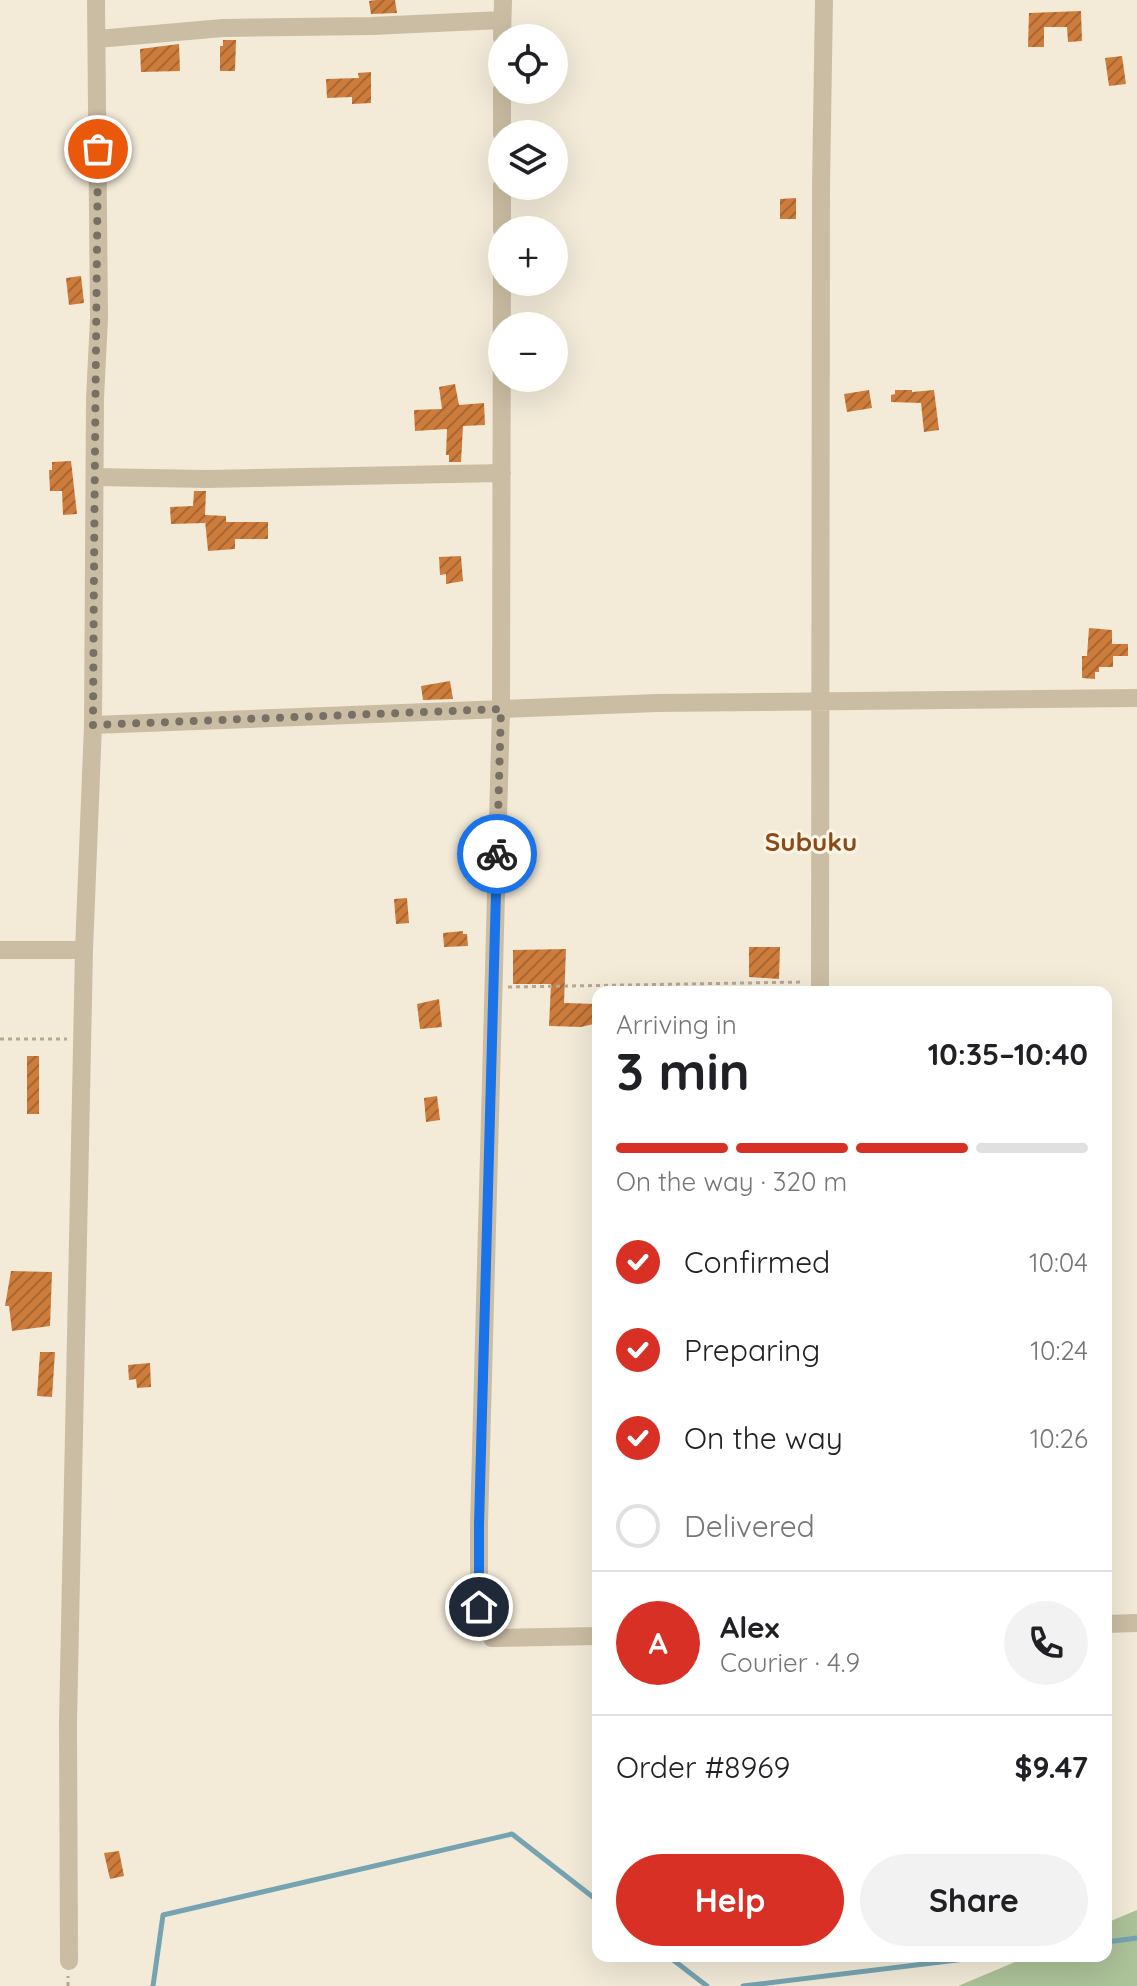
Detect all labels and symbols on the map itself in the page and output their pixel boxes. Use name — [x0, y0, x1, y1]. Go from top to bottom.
pin — [64, 115, 132, 183]
courier — [457, 814, 537, 894]
district label: Subuku — [765, 825, 857, 858]
pin — [445, 1573, 513, 1641]

